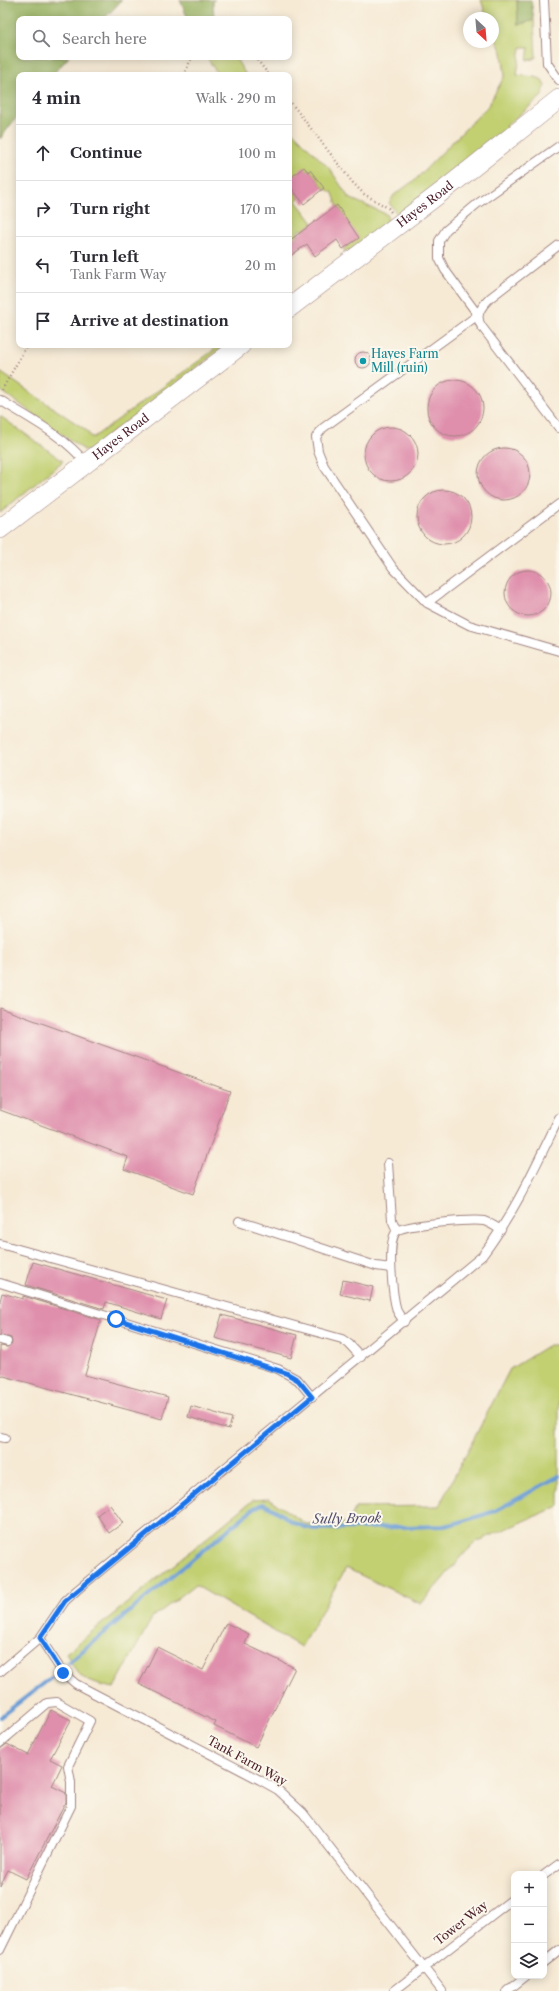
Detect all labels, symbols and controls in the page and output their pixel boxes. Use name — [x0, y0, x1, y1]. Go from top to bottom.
north arrow — [463, 12, 499, 48]
search box — [16, 16, 292, 60]
icon: search — [30, 27, 52, 49]
text: Search here — [62, 29, 147, 48]
text: 4 min — [32, 88, 81, 108]
text: Walk · 290 m — [195, 90, 276, 106]
icon: ahead — [32, 142, 54, 164]
text: Continue — [70, 143, 142, 162]
text: 100 m — [238, 145, 276, 161]
street label: Hayes Road — [393, 177, 457, 230]
icon: right — [32, 198, 54, 220]
text: Turn right — [70, 199, 150, 218]
text: 170 m — [240, 201, 276, 217]
text: Turn left — [70, 247, 139, 266]
icon: left — [32, 254, 54, 276]
text: 20 m — [245, 257, 276, 273]
text: Tank Farm Way — [70, 266, 166, 282]
icon: arrive — [32, 310, 54, 332]
text: Arrive at destination — [70, 311, 229, 330]
place label: Hayes Farm Mill (ruin) — [371, 346, 439, 375]
marker: Hayes Farm Mill (ruin) — [358, 356, 368, 366]
street label: Hayes Road — [89, 410, 152, 463]
route start — [107, 1310, 125, 1328]
water label: Sully Brook — [312, 1509, 382, 1527]
route end — [54, 1664, 72, 1682]
street label: Tank Farm Way — [205, 1732, 290, 1789]
map controls — [511, 1871, 547, 1979]
button: + — [511, 1871, 547, 1907]
street label: Tower Way — [431, 1897, 491, 1948]
button: − — [511, 1907, 547, 1943]
button: layers — [511, 1943, 547, 1979]

